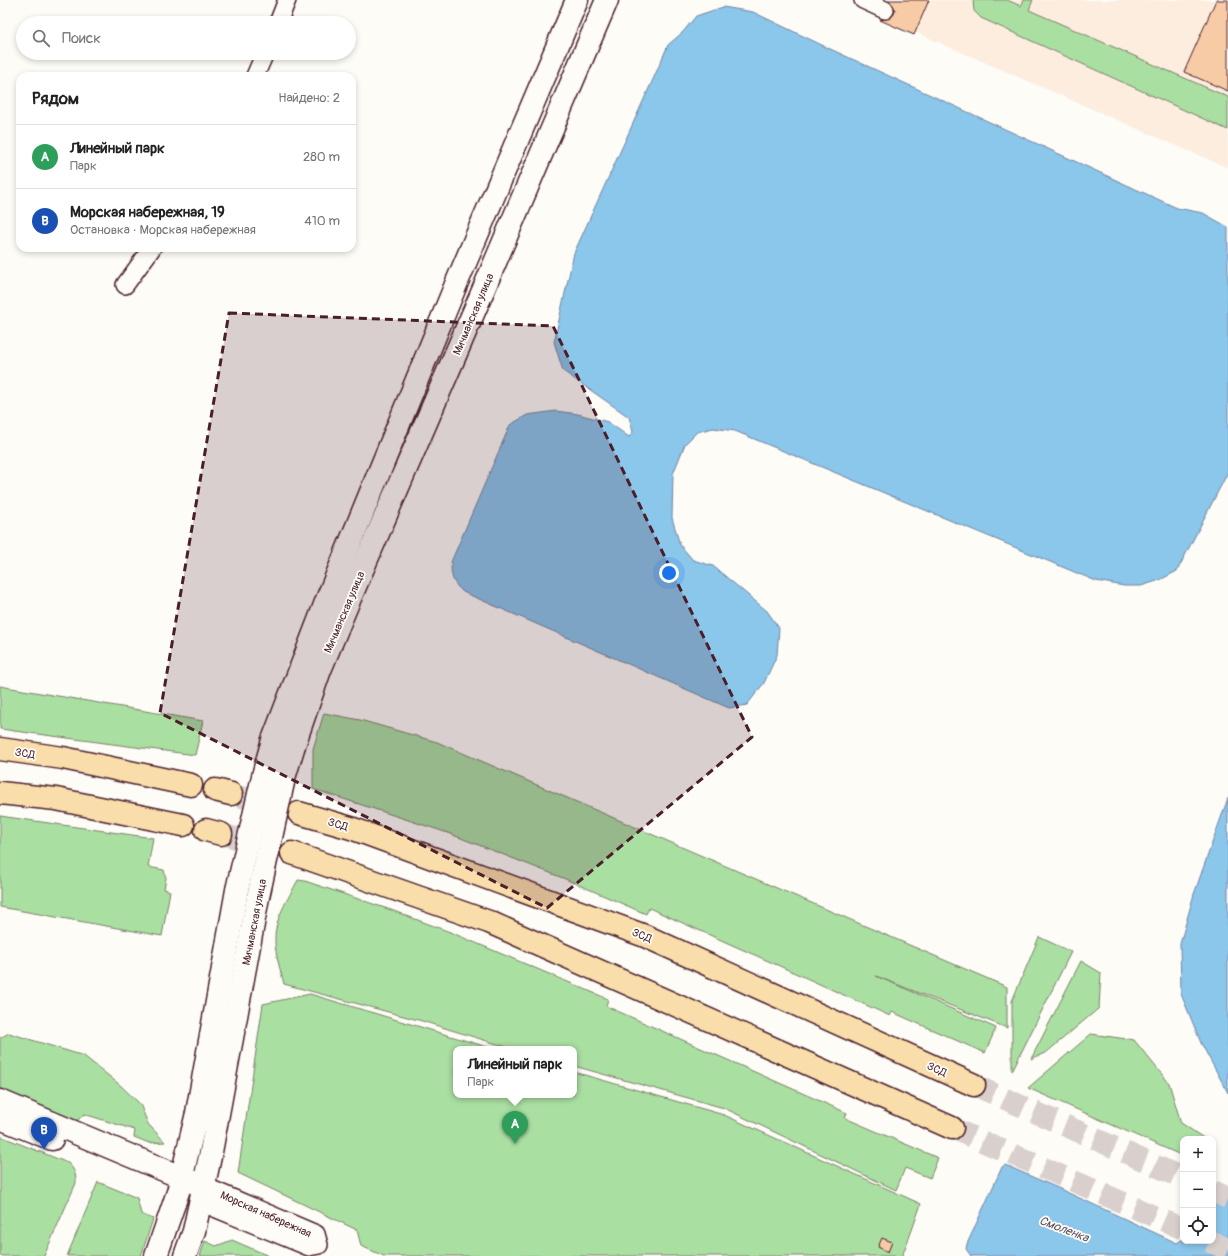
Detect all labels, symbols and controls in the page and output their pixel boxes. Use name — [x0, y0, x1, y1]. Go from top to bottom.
search box — [16, 16, 356, 60]
icon: search — [30, 27, 52, 49]
text: Поиск — [62, 29, 101, 48]
text: Рядом — [32, 88, 79, 109]
text: Найдено: 2 — [278, 90, 340, 106]
text: Линейный парк — [70, 139, 165, 158]
text: A — [41, 149, 49, 165]
text: 280 m — [303, 149, 340, 165]
text: Парк — [70, 158, 97, 174]
text: Морская набережная, 19 — [70, 203, 225, 222]
text: B — [41, 213, 49, 229]
text: 410 m — [304, 213, 340, 229]
text: Остановка · Морская набережная — [70, 222, 256, 238]
street label: Мичманская улица — [450, 271, 497, 357]
your location — [659, 563, 679, 583]
street label: Мичманская улица — [321, 569, 368, 655]
street label: ЗСД — [14, 746, 36, 762]
street label: ЗСД — [326, 815, 350, 834]
street label: Мичманская улица — [240, 878, 269, 966]
street label: ЗСД — [630, 926, 654, 945]
popup — [453, 1046, 577, 1098]
text: Линейный парк — [468, 1055, 562, 1074]
street label: ЗСД — [925, 1059, 949, 1080]
text: Парк — [468, 1074, 494, 1090]
pin: A — [502, 1111, 528, 1144]
pin: B — [31, 1117, 57, 1150]
map controls — [1180, 1136, 1216, 1244]
button: + — [1180, 1136, 1216, 1172]
button: − — [1180, 1172, 1216, 1208]
street label: Морская набережная — [218, 1189, 313, 1240]
button: locate — [1180, 1208, 1216, 1244]
water label: Смоленка — [1037, 1213, 1092, 1246]

